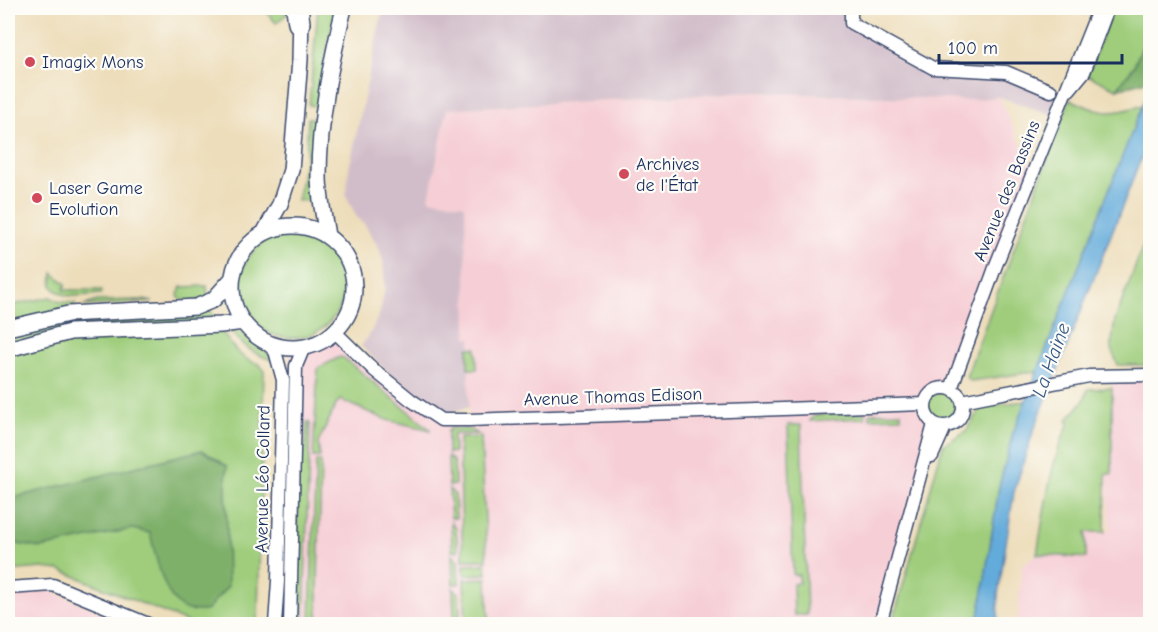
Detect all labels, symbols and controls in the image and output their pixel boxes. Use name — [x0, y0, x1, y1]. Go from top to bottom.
scale bar — [939, 27, 1122, 65]
text: 100 m — [948, 38, 998, 59]
place label: Imagix Mons — [42, 52, 143, 73]
marker: Imagix Mons — [23, 55, 37, 69]
street label: Avenue des Bassins — [969, 118, 1045, 264]
place label: Archives de l'État — [636, 154, 699, 196]
marker: Archives de l'État — [617, 167, 631, 181]
place label: Laser Game Evolution — [49, 178, 143, 220]
marker: Laser Game Evolution — [30, 191, 44, 205]
water label: La Haine — [1027, 320, 1075, 400]
street label: Avenue Thomas Edison — [523, 383, 703, 411]
street label: Avenue Léo Collard — [251, 405, 275, 553]

